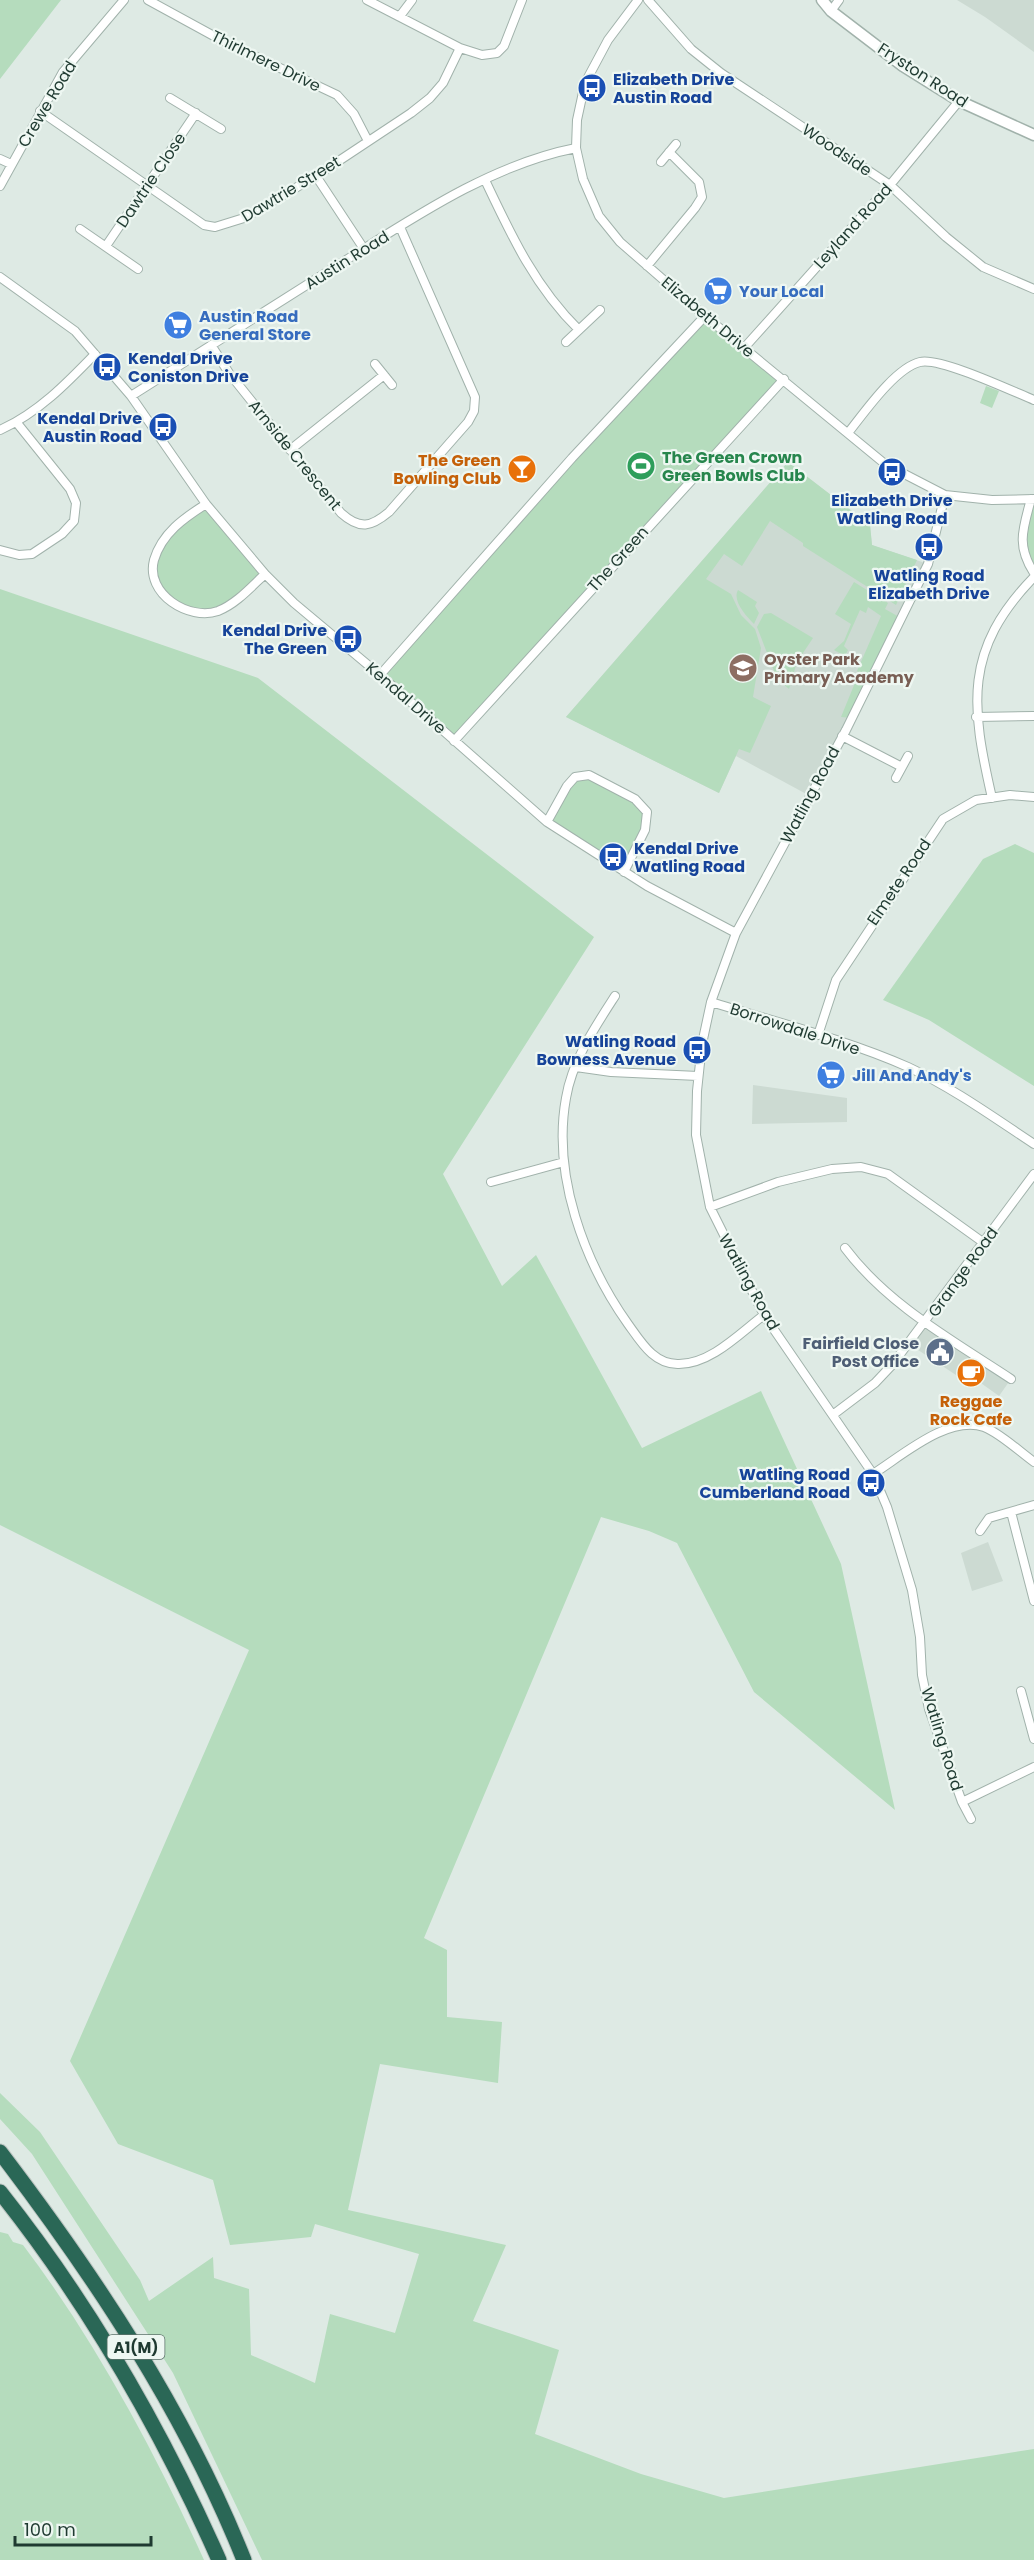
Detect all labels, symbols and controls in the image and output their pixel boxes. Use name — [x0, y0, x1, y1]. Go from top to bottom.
street label: Thirlmere Drive — [207, 24, 325, 98]
street label: Fryston Road — [873, 37, 973, 113]
street label: Crewe Road — [12, 56, 82, 152]
place label: Elizabeth Drive Austin Road — [613, 68, 735, 109]
bus stop icon: Elizabeth Drive Austin Road — [576, 72, 608, 104]
street label: Woodside — [797, 118, 877, 182]
street label: Dawtrie Close — [111, 128, 191, 232]
street label: Dawtrie Street — [237, 150, 345, 228]
street label: Leyland Road — [808, 178, 898, 274]
street label: Austin Road — [301, 225, 393, 295]
street label: Elizabeth Drive — [656, 271, 760, 363]
supermarket icon: Your Local — [702, 275, 734, 307]
place label: Your Local — [739, 280, 824, 303]
place label: Austin Road General Store — [199, 305, 311, 346]
supermarket icon: Austin Road General Store — [162, 309, 194, 341]
place label: Kendal Drive Coniston Drive — [128, 347, 249, 388]
bus stop icon: Kendal Drive Coniston Drive — [91, 351, 123, 383]
street label: Arnside Crescent — [243, 395, 347, 515]
place label: Kendal Drive Austin Road — [37, 407, 142, 448]
bus stop icon: Kendal Drive Austin Road — [147, 411, 179, 443]
place label: The Green Crown Green Bowls Club — [662, 446, 805, 487]
place label: The Green Bowling Club — [393, 449, 501, 490]
sports icon: The Green Crown Green Bowls Club — [625, 450, 657, 482]
bar icon: The Green Bowling Club — [506, 453, 538, 485]
bus stop icon: Elizabeth Drive Watling Road — [876, 456, 908, 488]
place label: Elizabeth Drive Watling Road — [831, 489, 953, 530]
street label: The Green — [582, 521, 654, 597]
bus stop icon: Watling Road Elizabeth Drive — [913, 531, 945, 563]
place label: Watling Road Elizabeth Drive — [868, 564, 990, 605]
place label: Kendal Drive The Green — [222, 619, 327, 660]
bus stop icon: Kendal Drive The Green — [332, 623, 364, 655]
place label: Oyster Park Primary Academy — [764, 648, 915, 689]
school or university icon: Oyster Park Primary Academy — [727, 652, 759, 684]
street label: Kendal Drive — [361, 657, 451, 739]
street label: Watling Road — [775, 742, 845, 848]
street label: Elmete Road — [861, 834, 937, 930]
place label: Kendal Drive Watling Road — [634, 837, 745, 878]
bus stop icon: Kendal Drive Watling Road — [597, 841, 629, 873]
street label: Borrowdale Drive — [727, 997, 863, 1061]
place label: Watling Road Bowness Avenue — [536, 1030, 676, 1071]
bus stop icon: Watling Road Bowness Avenue — [681, 1034, 713, 1066]
supermarket icon: Jill And Andy's — [815, 1059, 847, 1091]
place label: Jill And Andy's — [852, 1064, 972, 1087]
street label: Grange Road — [923, 1222, 1003, 1322]
street label: Watling Road — [713, 1230, 785, 1334]
place label: Fairfield Close Post Office — [803, 1332, 919, 1373]
public building icon: Fairfield Close Post Office — [924, 1336, 956, 1368]
cafe icon: Reggae Rock Cafe — [955, 1357, 987, 1389]
place label: Reggae Rock Cafe — [930, 1390, 1012, 1431]
place label: Watling Road Cumberland Road — [700, 1463, 850, 1504]
bus stop icon: Watling Road Cumberland Road — [855, 1467, 887, 1499]
street label: Watling Road — [915, 1684, 969, 1794]
road number: A1(M) — [108, 2335, 164, 2359]
scale bar — [15, 2509, 152, 2547]
text: 100 m — [24, 2517, 76, 2542]

